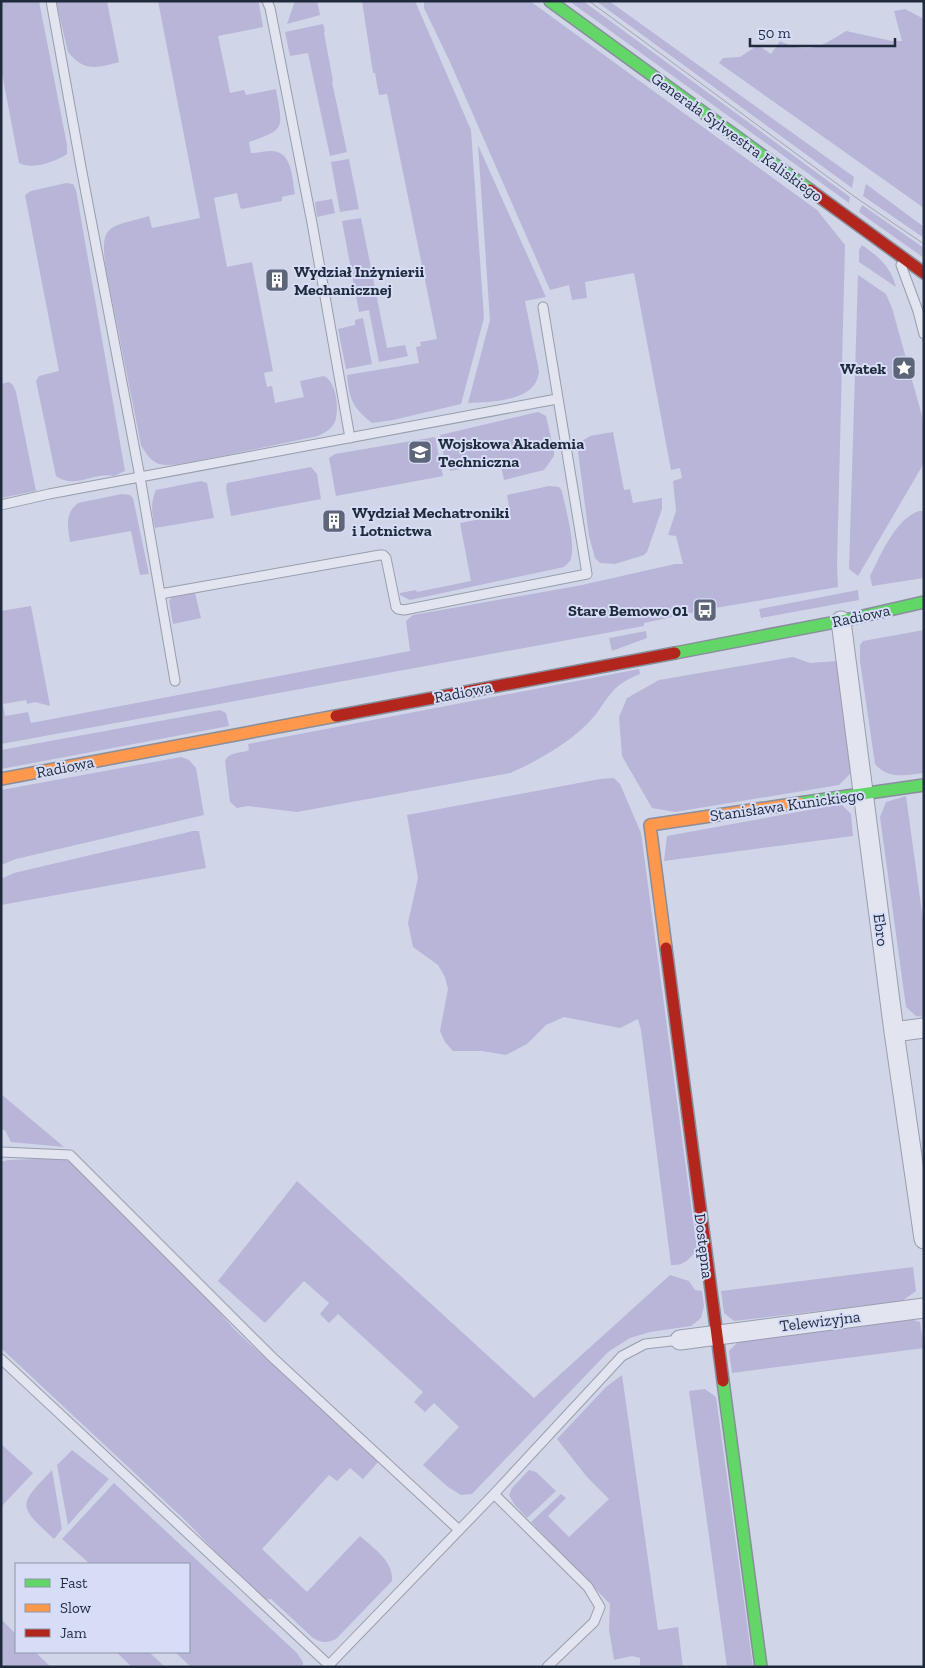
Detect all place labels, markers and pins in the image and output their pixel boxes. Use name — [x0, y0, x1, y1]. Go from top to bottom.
place label: Wydział Inżynierii Mechanicznej — [294, 262, 425, 299]
building icon: Wydział Inżynierii Mechanicznej — [264, 267, 290, 293]
place icon: Watek — [891, 355, 917, 381]
place label: Watek — [840, 359, 886, 378]
place label: Wojskowa Akademia Techniczna — [438, 434, 584, 471]
school or university icon: Wojskowa Akademia Techniczna — [407, 439, 433, 465]
place label: Wydział Mechatroniki i Lotnictwa — [352, 503, 509, 540]
building icon: Wydział Mechatroniki i Lotnictwa — [321, 508, 347, 534]
bus stop icon: Stare Bemowo 01 — [692, 597, 718, 623]
place label: Stare Bemowo 01 — [568, 601, 689, 620]

